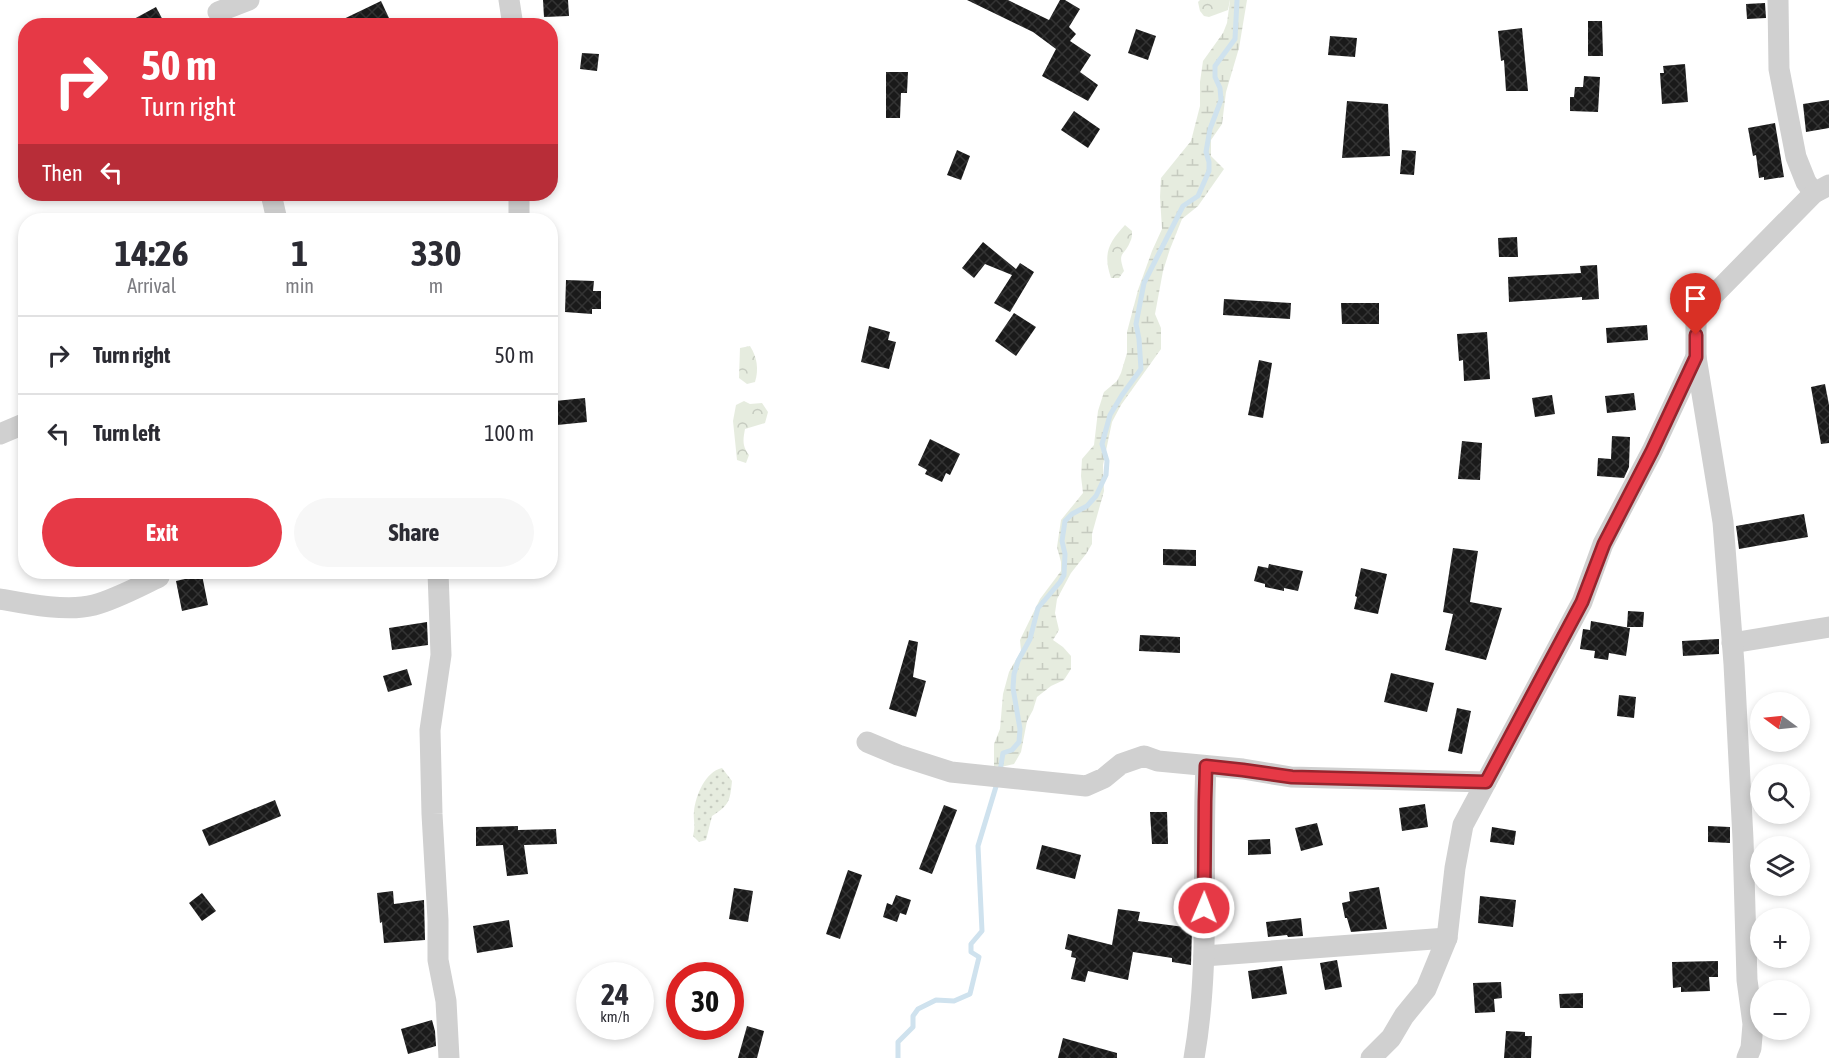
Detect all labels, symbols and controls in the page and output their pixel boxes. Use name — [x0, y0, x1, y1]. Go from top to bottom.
text: 50 m — [141, 41, 216, 89]
icon: right — [42, 42, 120, 120]
text: Turn right — [141, 91, 236, 122]
icon: left — [95, 156, 128, 189]
text: Then — [42, 160, 83, 186]
text: 14:26 — [115, 232, 189, 274]
text: 1 — [291, 232, 308, 274]
text: 330 — [411, 232, 461, 274]
pin — [1670, 273, 1721, 335]
text: Arrival — [127, 274, 176, 297]
text: min — [285, 274, 314, 297]
text: m — [429, 274, 443, 297]
icon: arrive — [1679, 282, 1712, 315]
icon: right — [42, 339, 75, 372]
text: Turn right — [93, 342, 170, 368]
text: 50 m — [494, 342, 534, 368]
icon: left — [42, 417, 75, 450]
text: Turn left — [93, 420, 160, 446]
text: 100 m — [484, 420, 534, 446]
button: Exit — [42, 498, 282, 567]
button: Share — [294, 498, 534, 567]
north arrow — [1750, 692, 1810, 752]
map controls — [1750, 692, 1810, 1040]
button: search — [1750, 764, 1810, 824]
button: layers — [1750, 836, 1810, 896]
position arrow — [1172, 876, 1236, 940]
button: + — [1750, 908, 1810, 968]
speed limit sign: 30 — [666, 962, 744, 1040]
text: 24 — [601, 977, 629, 1011]
button: − — [1750, 980, 1810, 1040]
text: km/h — [600, 1008, 630, 1025]

